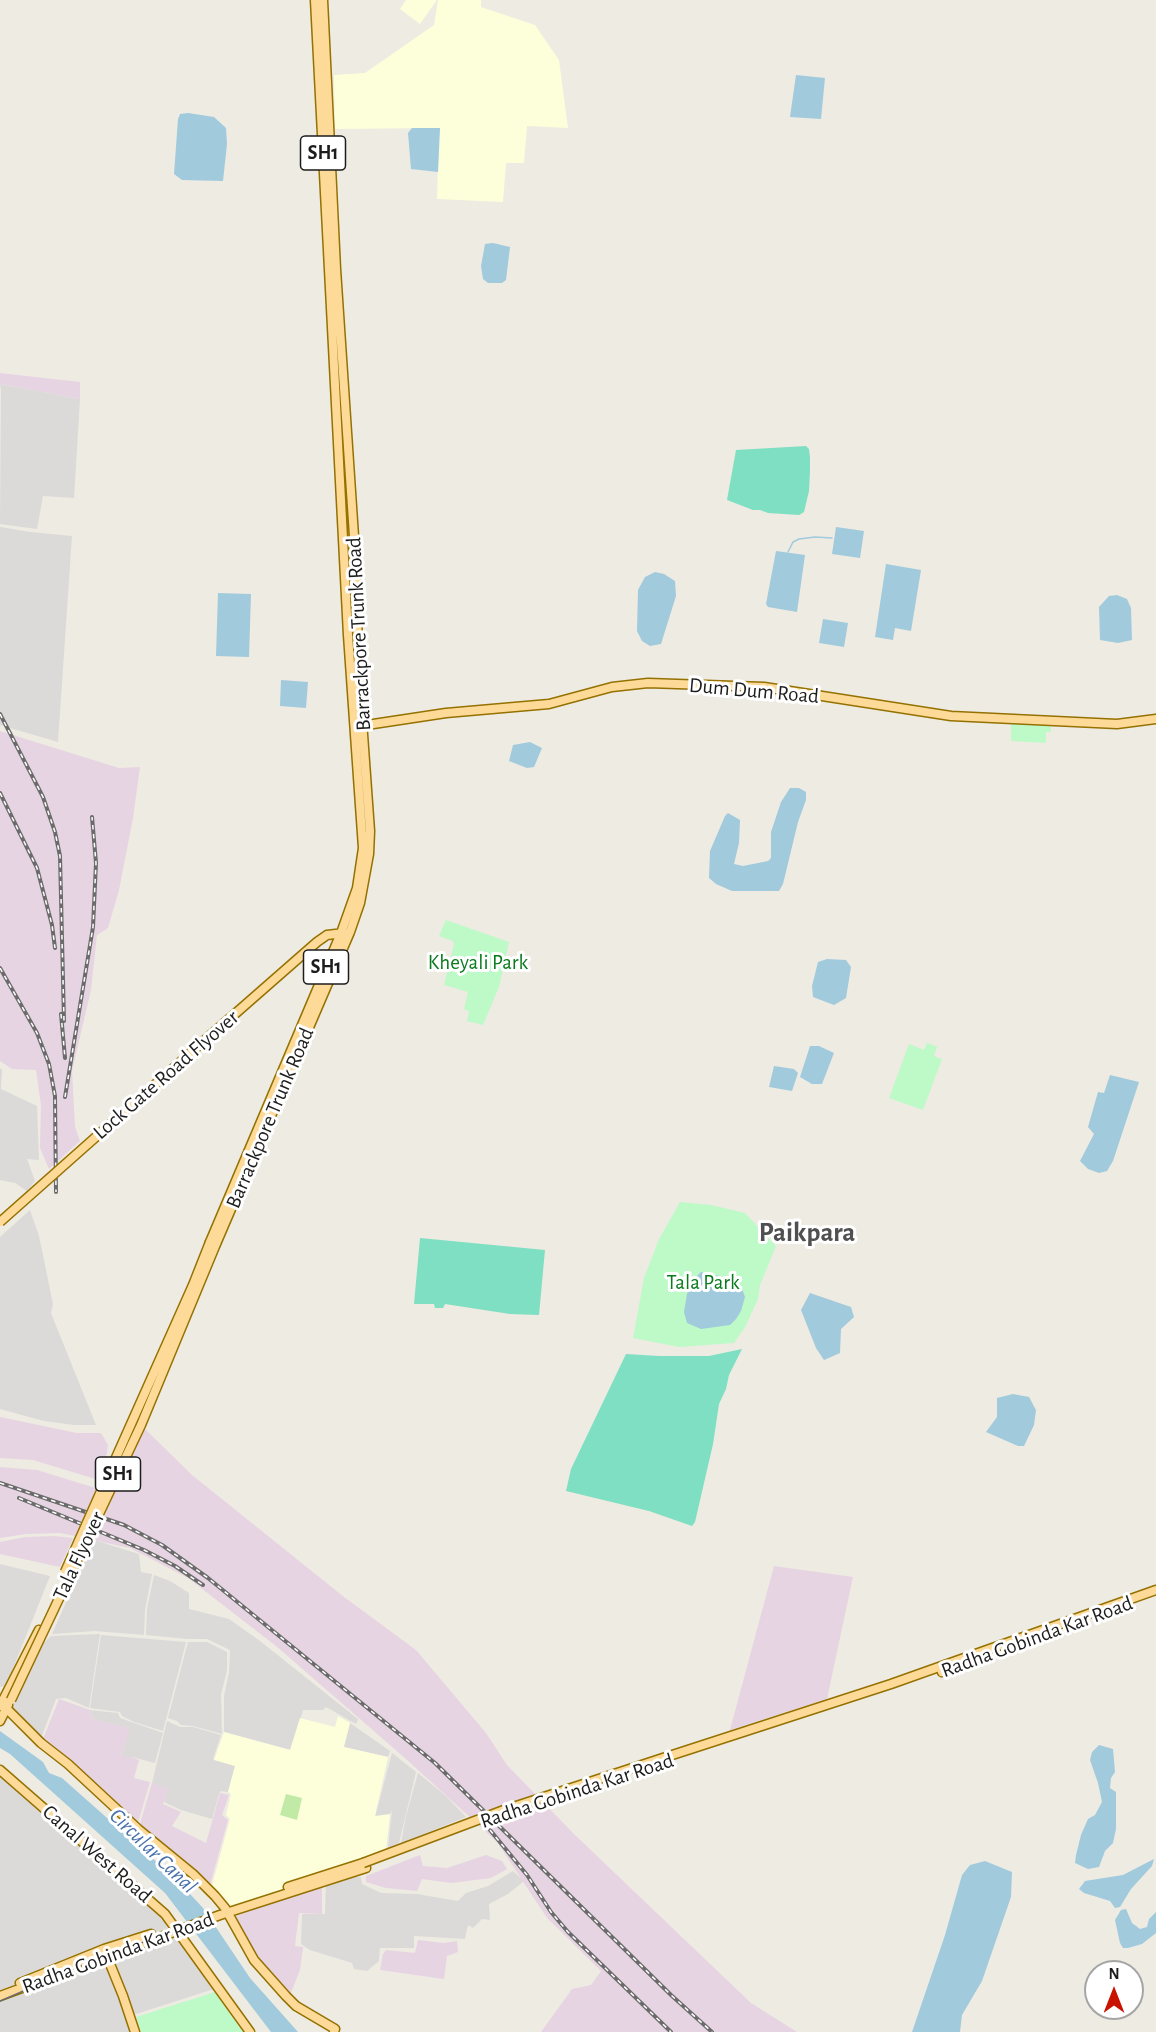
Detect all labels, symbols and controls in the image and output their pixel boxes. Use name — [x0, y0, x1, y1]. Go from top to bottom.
road number: SH1 — [300, 136, 346, 170]
street label: Barrackpore Trunk Road — [341, 536, 377, 732]
street label: Dum Dum Road — [688, 673, 820, 709]
road number: SH1 — [304, 950, 348, 984]
park label: Kheyali Park — [428, 950, 528, 976]
street label: Lock Gate Road Flyover — [88, 1005, 244, 1145]
street label: Barrackpore Trunk Road — [220, 1024, 320, 1212]
district label: Paikpara — [759, 1217, 855, 1249]
park label: Tala Park — [666, 1270, 740, 1296]
road number: SH1 — [96, 1457, 140, 1491]
street label: Tala Flyover — [48, 1508, 110, 1604]
street label: Radha Gobinda Kar Road — [938, 1591, 1136, 1683]
street label: Radha Gobinda Kar Road — [477, 1748, 677, 1834]
street label: Canal West Road — [37, 1800, 157, 1908]
water label: Circular Canal — [104, 1803, 202, 1899]
street label: Radha Gobinda Kar Road — [19, 1907, 217, 1999]
north arrow — [1084, 1960, 1144, 2020]
text: N — [1108, 1966, 1120, 1982]

